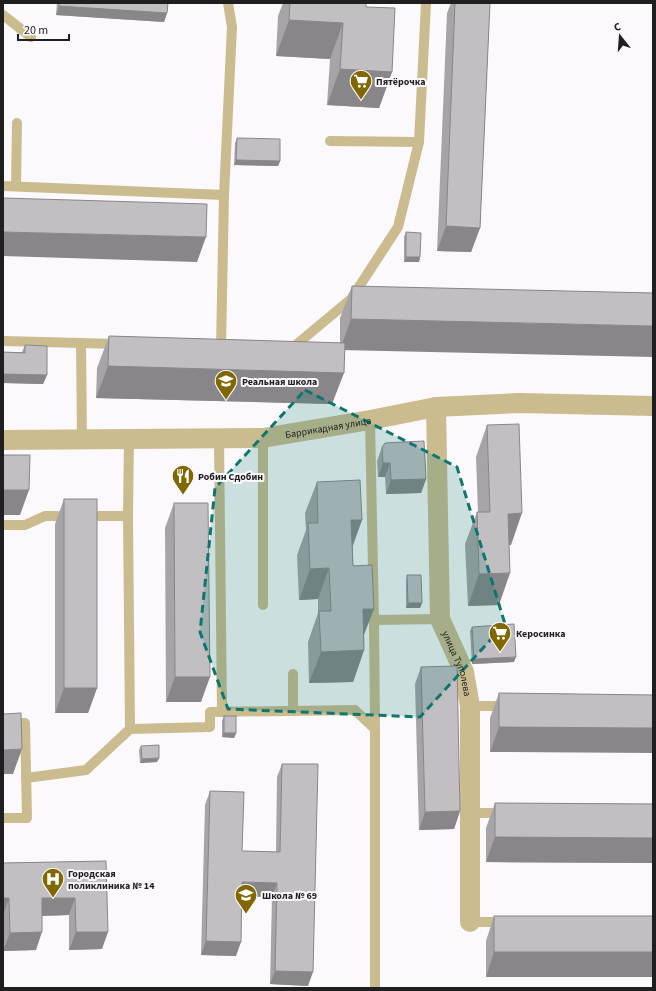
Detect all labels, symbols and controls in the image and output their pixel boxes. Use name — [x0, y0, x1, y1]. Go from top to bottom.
scale bar — [18, 16, 69, 42]
north arrow — [600, 16, 640, 56]
text: С — [612, 19, 623, 35]
text: 20 m — [24, 22, 48, 39]
supermarket icon: Пятёрочка — [348, 68, 374, 101]
place label: Пятёрочка — [376, 75, 425, 89]
school or university icon: Реальная школа — [213, 368, 239, 401]
place label: Реальная школа — [242, 375, 317, 389]
street label: Баррикадная улица — [284, 414, 372, 442]
restaurant icon: Робин Сдобин — [170, 463, 196, 496]
place label: Робин Сдобин — [198, 470, 263, 484]
supermarket icon: Керосинка — [487, 620, 513, 653]
place label: Керосинка — [516, 627, 565, 641]
street label: улица Туполева — [438, 629, 474, 697]
hospital icon: Городская поликлиника № 14 — [40, 866, 66, 899]
place label: Городская поликлиника № 14 — [68, 867, 155, 893]
school or university icon: Школа № 69 — [233, 882, 259, 915]
place label: Школа № 69 — [262, 889, 317, 903]

